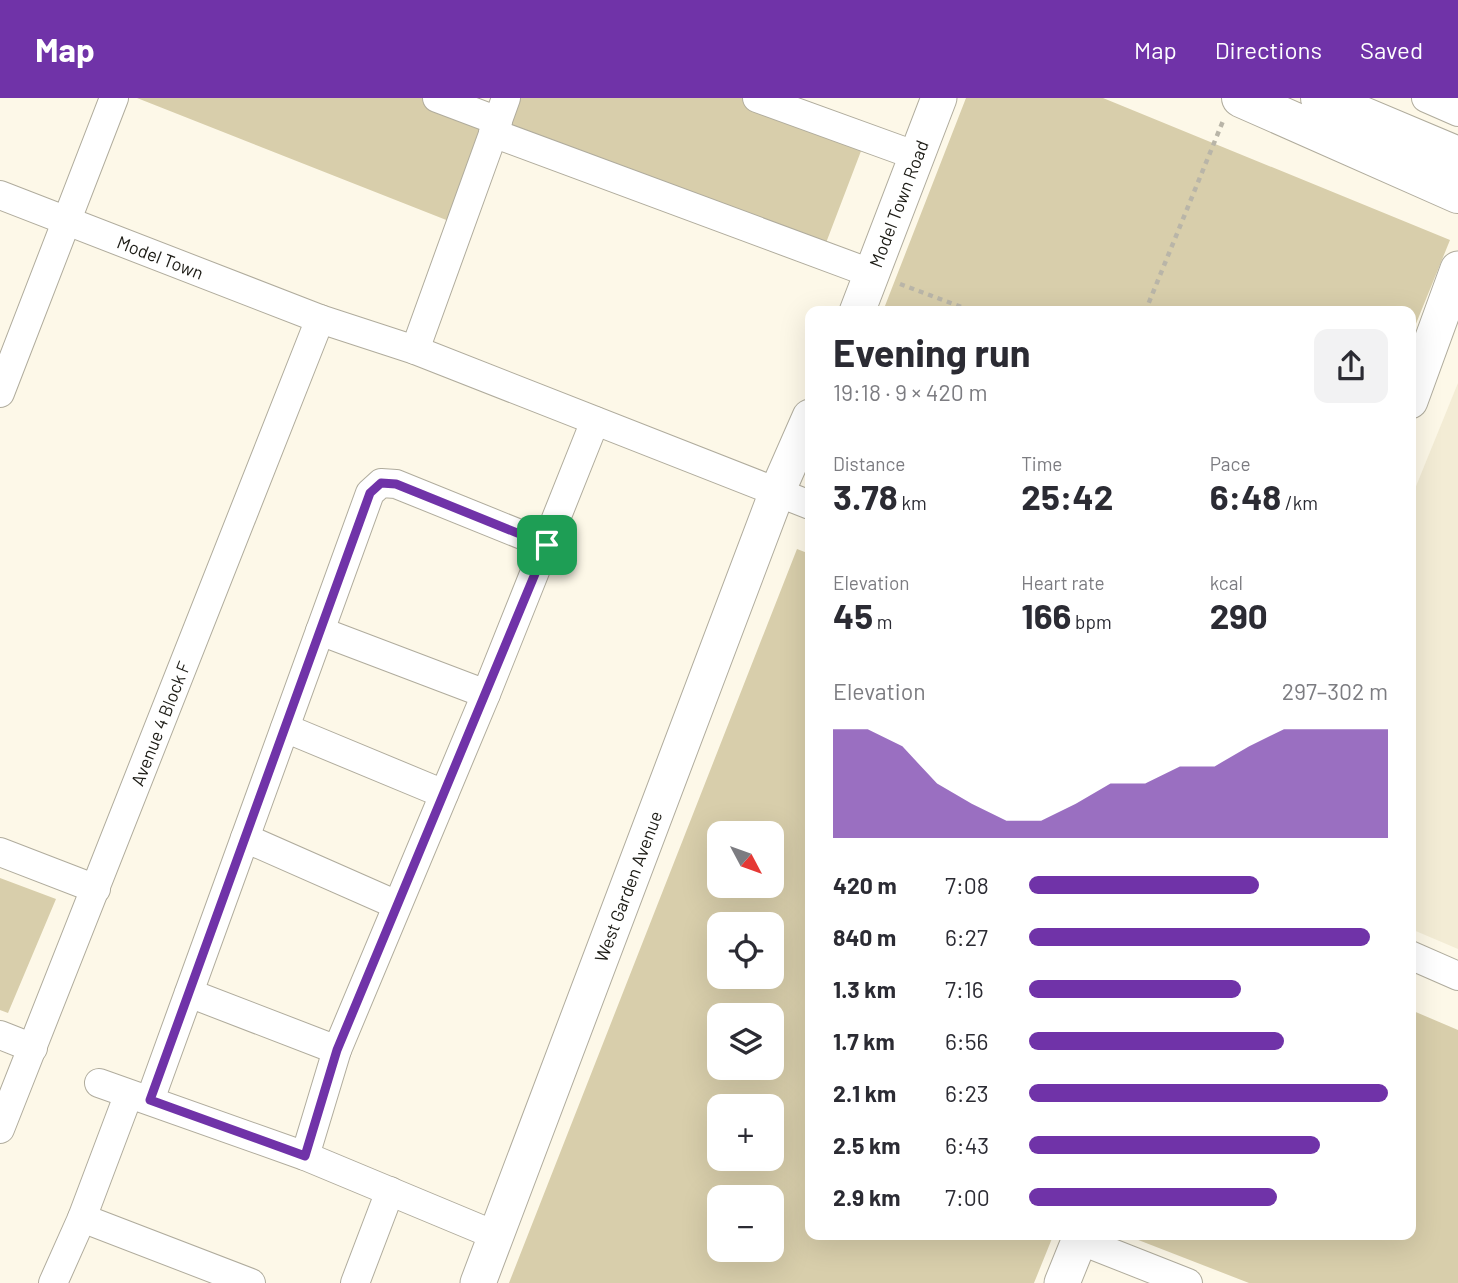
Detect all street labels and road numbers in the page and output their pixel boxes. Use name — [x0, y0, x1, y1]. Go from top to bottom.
street label: Model Town Road — [864, 137, 933, 270]
street label: Model Town — [114, 230, 207, 284]
street label: Avenue 4 Block F — [126, 658, 195, 789]
street label: West Garden Avenue — [589, 808, 666, 965]

